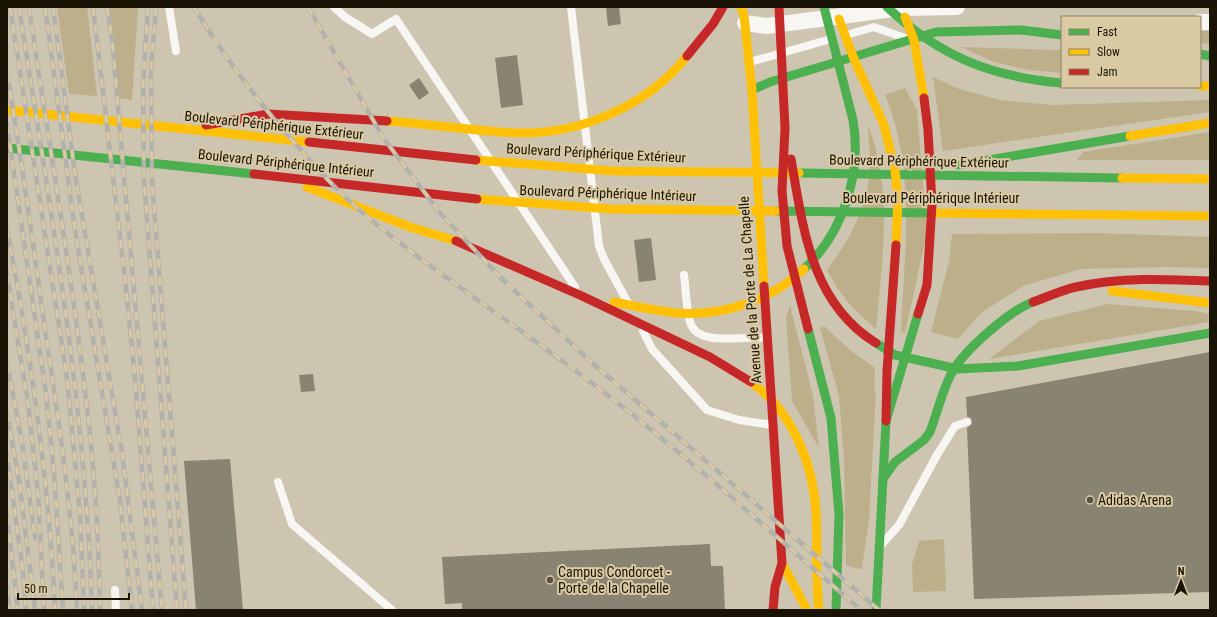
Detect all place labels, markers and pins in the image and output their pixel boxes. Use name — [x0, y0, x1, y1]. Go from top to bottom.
place label: Adidas Arena — [1098, 492, 1172, 508]
marker: Adidas Arena — [1085, 495, 1095, 505]
place label: Campus Condorcet - Porte de la Chapelle — [558, 564, 671, 596]
marker: Campus Condorcet - Porte de la Chapelle — [545, 575, 555, 585]

